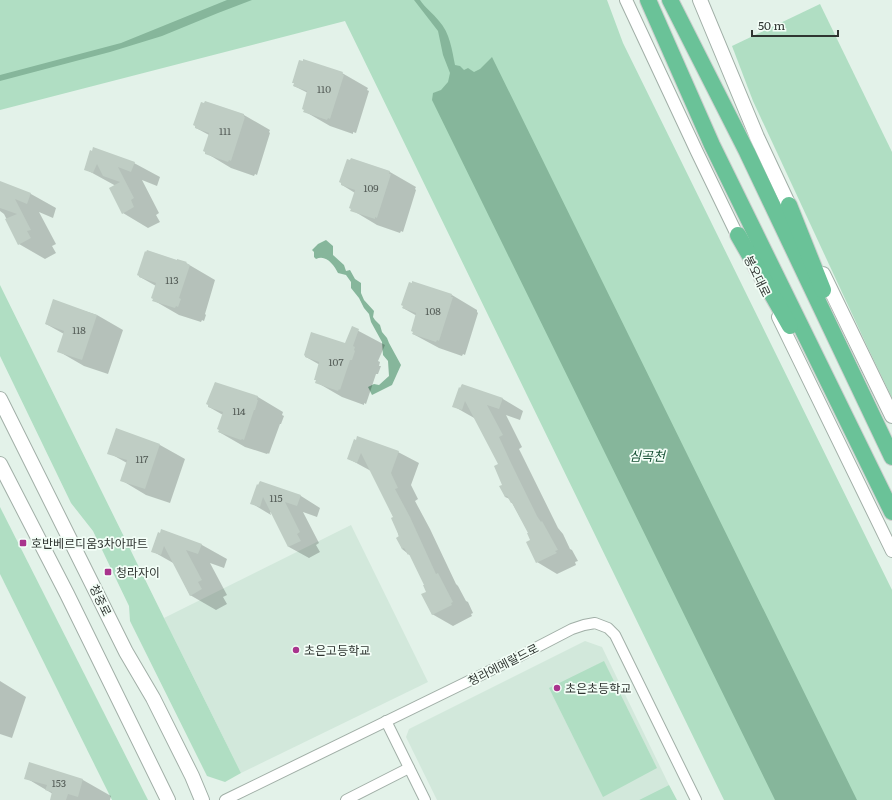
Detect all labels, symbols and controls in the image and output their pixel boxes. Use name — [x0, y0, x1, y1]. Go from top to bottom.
scale bar — [752, 12, 838, 38]
text: 50 m — [758, 16, 785, 34]
house number: 110 — [317, 81, 331, 96]
house number: 111 — [219, 123, 231, 138]
house number: 109 — [363, 180, 379, 195]
street label: 봉오대로 — [740, 252, 776, 300]
house number: 113 — [165, 272, 179, 287]
house number: 108 — [425, 303, 441, 318]
house number: 118 — [72, 322, 86, 337]
house number: 107 — [329, 354, 343, 369]
house number: 114 — [232, 403, 246, 418]
water label: 심곡천 — [629, 446, 666, 465]
house number: 117 — [136, 451, 148, 466]
house number: 115 — [269, 490, 283, 505]
place label: 호반베르디움3차아파트 — [31, 534, 148, 552]
marker: 호반베르디움3차아파트 — [18, 538, 28, 548]
place label: 청라자이 — [116, 563, 160, 581]
marker: 청라자이 — [103, 567, 113, 577]
street label: 청중로 — [86, 581, 116, 619]
street label: 청라에메랄드로 — [464, 638, 542, 690]
place label: 초은고등학교 — [304, 641, 370, 659]
marker: 초은고등학교 — [291, 645, 301, 655]
place label: 초은초등학교 — [565, 679, 631, 697]
marker: 초은초등학교 — [552, 683, 562, 693]
house number: 153 — [52, 775, 66, 790]

